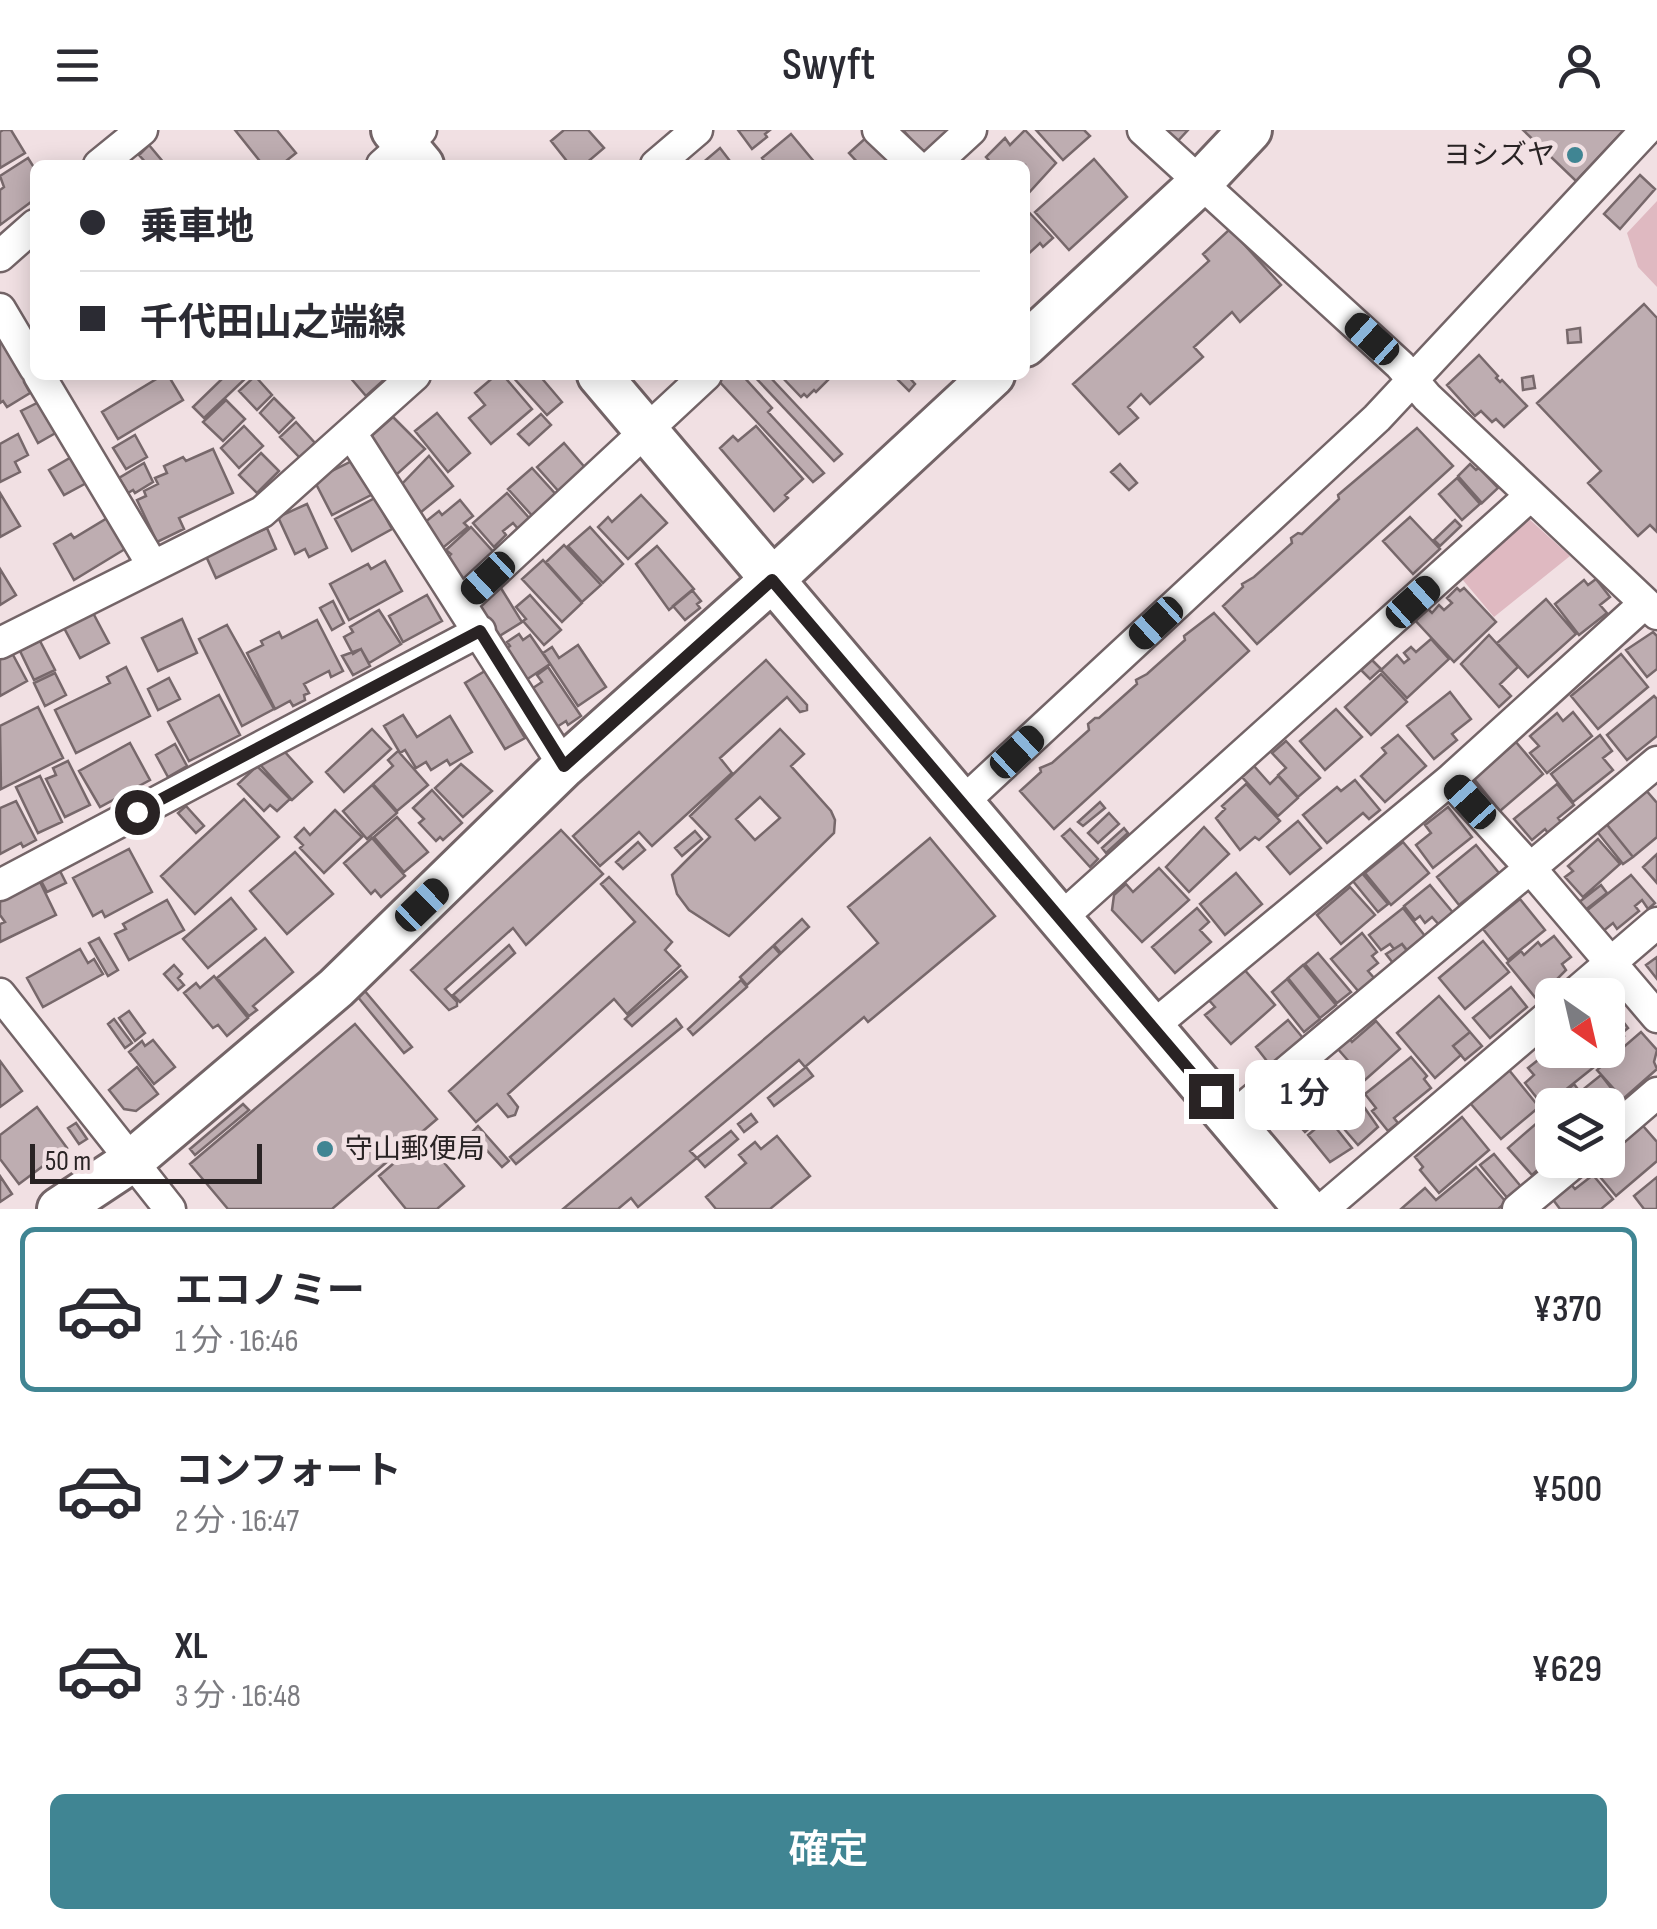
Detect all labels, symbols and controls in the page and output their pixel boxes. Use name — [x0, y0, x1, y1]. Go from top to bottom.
icon: menu — [50, 38, 105, 93]
text: Swyft — [782, 38, 875, 93]
icon: person — [1552, 38, 1607, 93]
place label: ヨシズヤ — [1443, 139, 1555, 172]
marker: ヨシズヤ — [1564, 144, 1586, 166]
text: 乗車地 — [140, 205, 254, 250]
text: 千代田山之端線 — [140, 301, 406, 346]
car — [1340, 308, 1404, 370]
car — [456, 547, 520, 609]
car — [1381, 571, 1445, 633]
car — [1124, 592, 1188, 654]
car — [985, 721, 1049, 783]
car — [1439, 770, 1501, 834]
route start — [115, 790, 160, 835]
car — [390, 873, 454, 937]
north arrow — [1535, 978, 1625, 1068]
map controls — [1535, 978, 1625, 1178]
callout: 1 分 — [1246, 1061, 1366, 1131]
route end — [1189, 1074, 1234, 1119]
text: 1 分 — [1281, 1075, 1330, 1114]
button: layers — [1535, 1088, 1625, 1178]
place label: 守山郵便局 — [345, 1133, 485, 1166]
marker: 守山郵便局 — [314, 1138, 336, 1160]
scale bar — [30, 1139, 262, 1184]
text: 50 m — [45, 1145, 91, 1178]
icon: car — [55, 1265, 145, 1355]
text: エコノミー — [175, 1269, 365, 1314]
text: ¥370 — [1533, 1287, 1602, 1332]
text: 1 分 · 16:46 — [175, 1322, 299, 1361]
icon: car — [55, 1445, 145, 1535]
text: コンフォート — [175, 1449, 402, 1494]
text: ¥500 — [1531, 1467, 1602, 1512]
text: 2 分 · 16:47 — [175, 1502, 299, 1541]
text: XL — [175, 1624, 208, 1669]
icon: car — [55, 1625, 145, 1715]
text: ¥629 — [1531, 1647, 1602, 1692]
text: 3 分 · 16:48 — [175, 1677, 301, 1716]
button: 確定 — [50, 1794, 1607, 1909]

